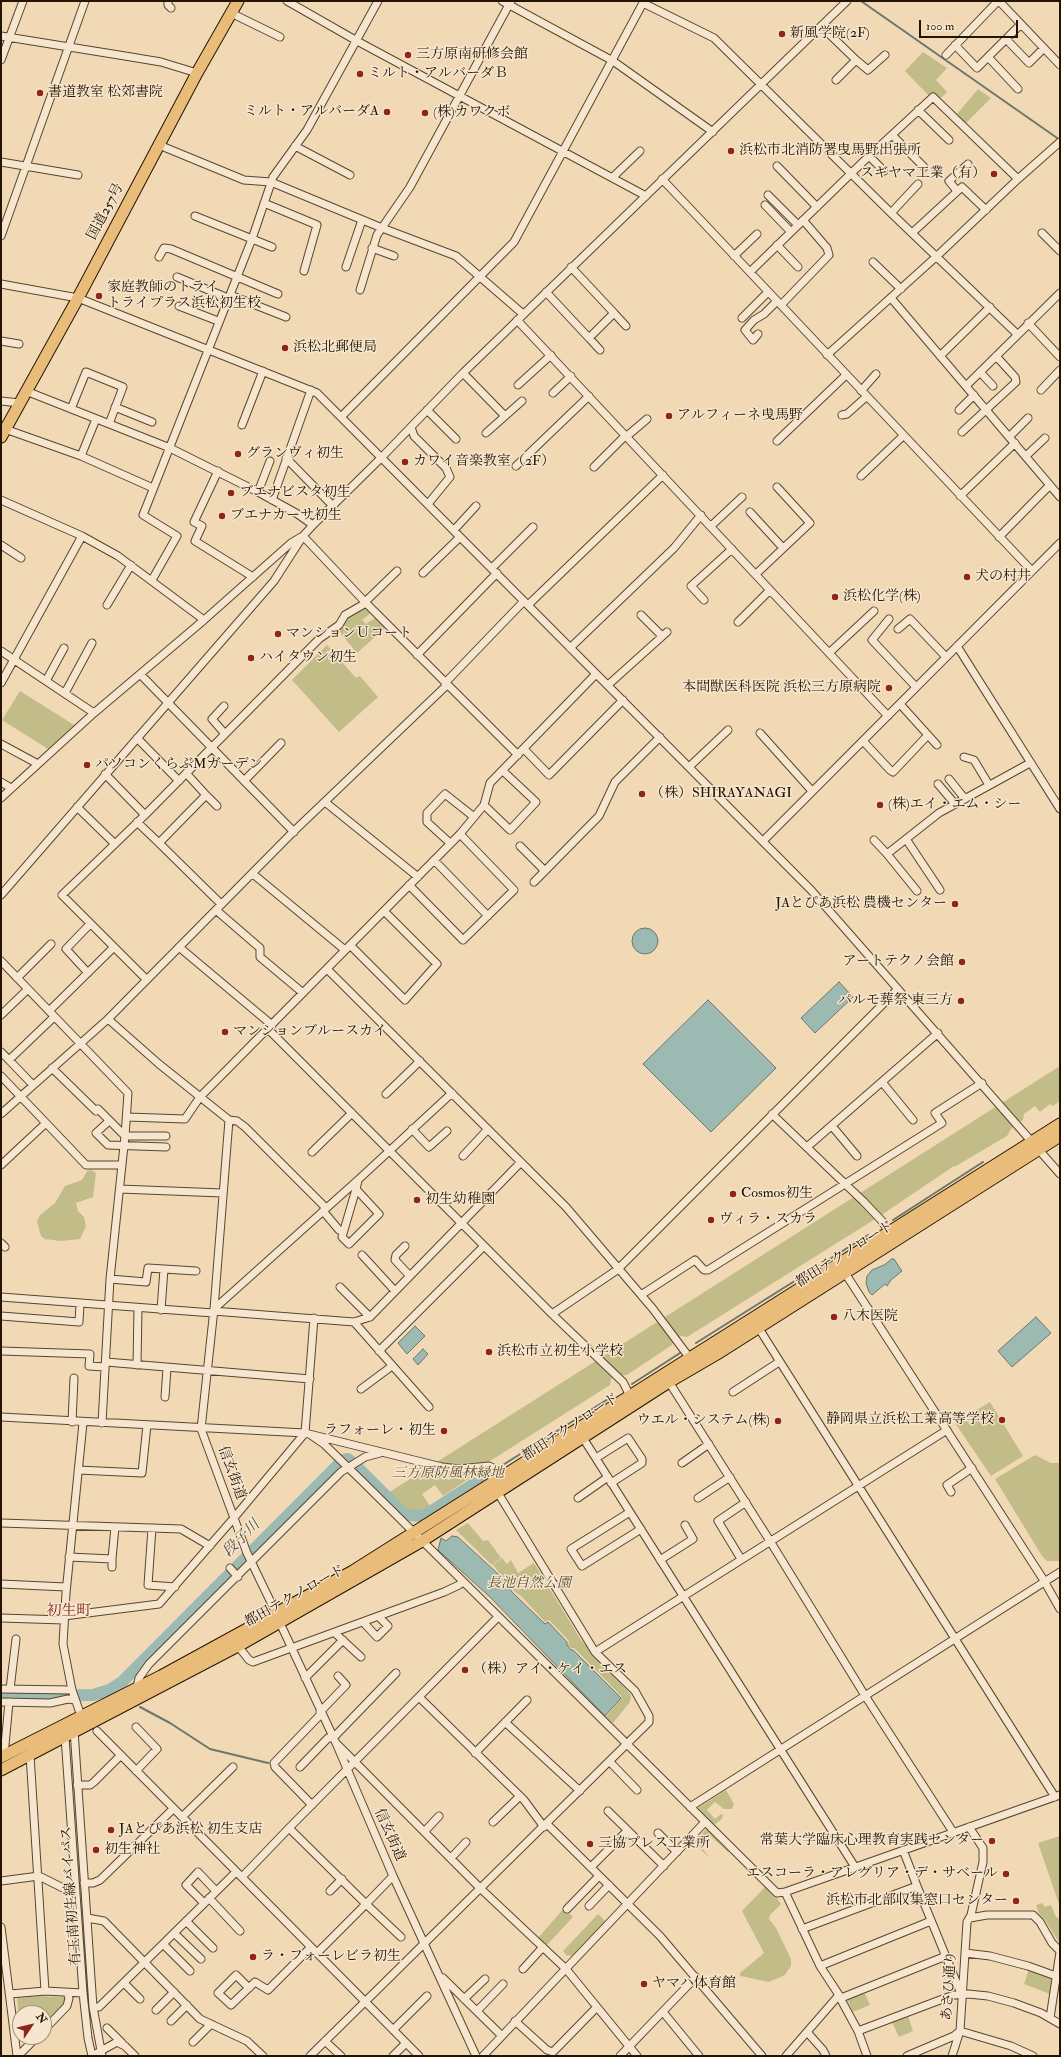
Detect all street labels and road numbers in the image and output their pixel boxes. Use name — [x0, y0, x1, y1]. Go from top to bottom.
street label: 国道257号 — [84, 181, 128, 243]
street label: 都田テクノロード — [793, 1218, 897, 1292]
street label: 都田テクノロード — [519, 1390, 623, 1466]
street label: 信玄街道 — [214, 1444, 248, 1502]
street label: 都田テクノロード — [242, 1563, 348, 1631]
street label: 信玄街道 — [370, 1806, 408, 1864]
street label: 有玉南初生線バイパス — [59, 1826, 85, 1966]
street label: あさひ通り — [939, 1950, 961, 2022]

